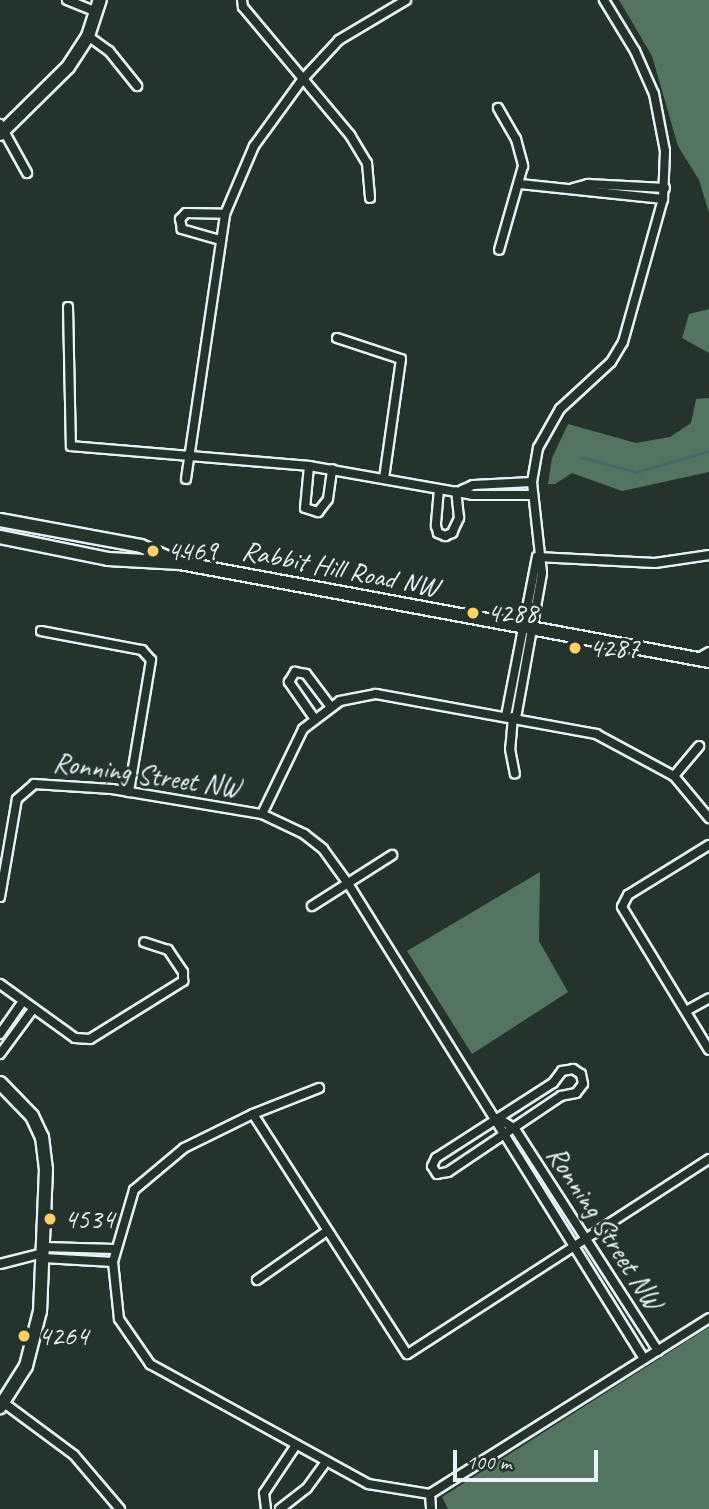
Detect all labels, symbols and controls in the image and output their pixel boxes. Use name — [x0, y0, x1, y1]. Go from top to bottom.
street label: Rabbit Hill Road NW — [238, 533, 442, 605]
place label: 4469 — [167, 534, 217, 568]
marker: 4469 — [145, 543, 161, 559]
place label: 4288 — [487, 596, 537, 630]
marker: 4288 — [465, 605, 481, 621]
place label: 4287 — [589, 631, 639, 665]
marker: 4287 — [567, 640, 583, 656]
street label: Ronning Street NW — [51, 745, 243, 805]
street label: Ronning Street NW — [539, 1140, 671, 1316]
place label: 4534 — [64, 1202, 114, 1236]
marker: 4534 — [42, 1211, 58, 1227]
place label: 4264 — [38, 1319, 88, 1353]
marker: 4264 — [16, 1328, 32, 1344]
scale bar — [457, 1436, 602, 1480]
text: 100 m — [466, 1449, 511, 1475]

